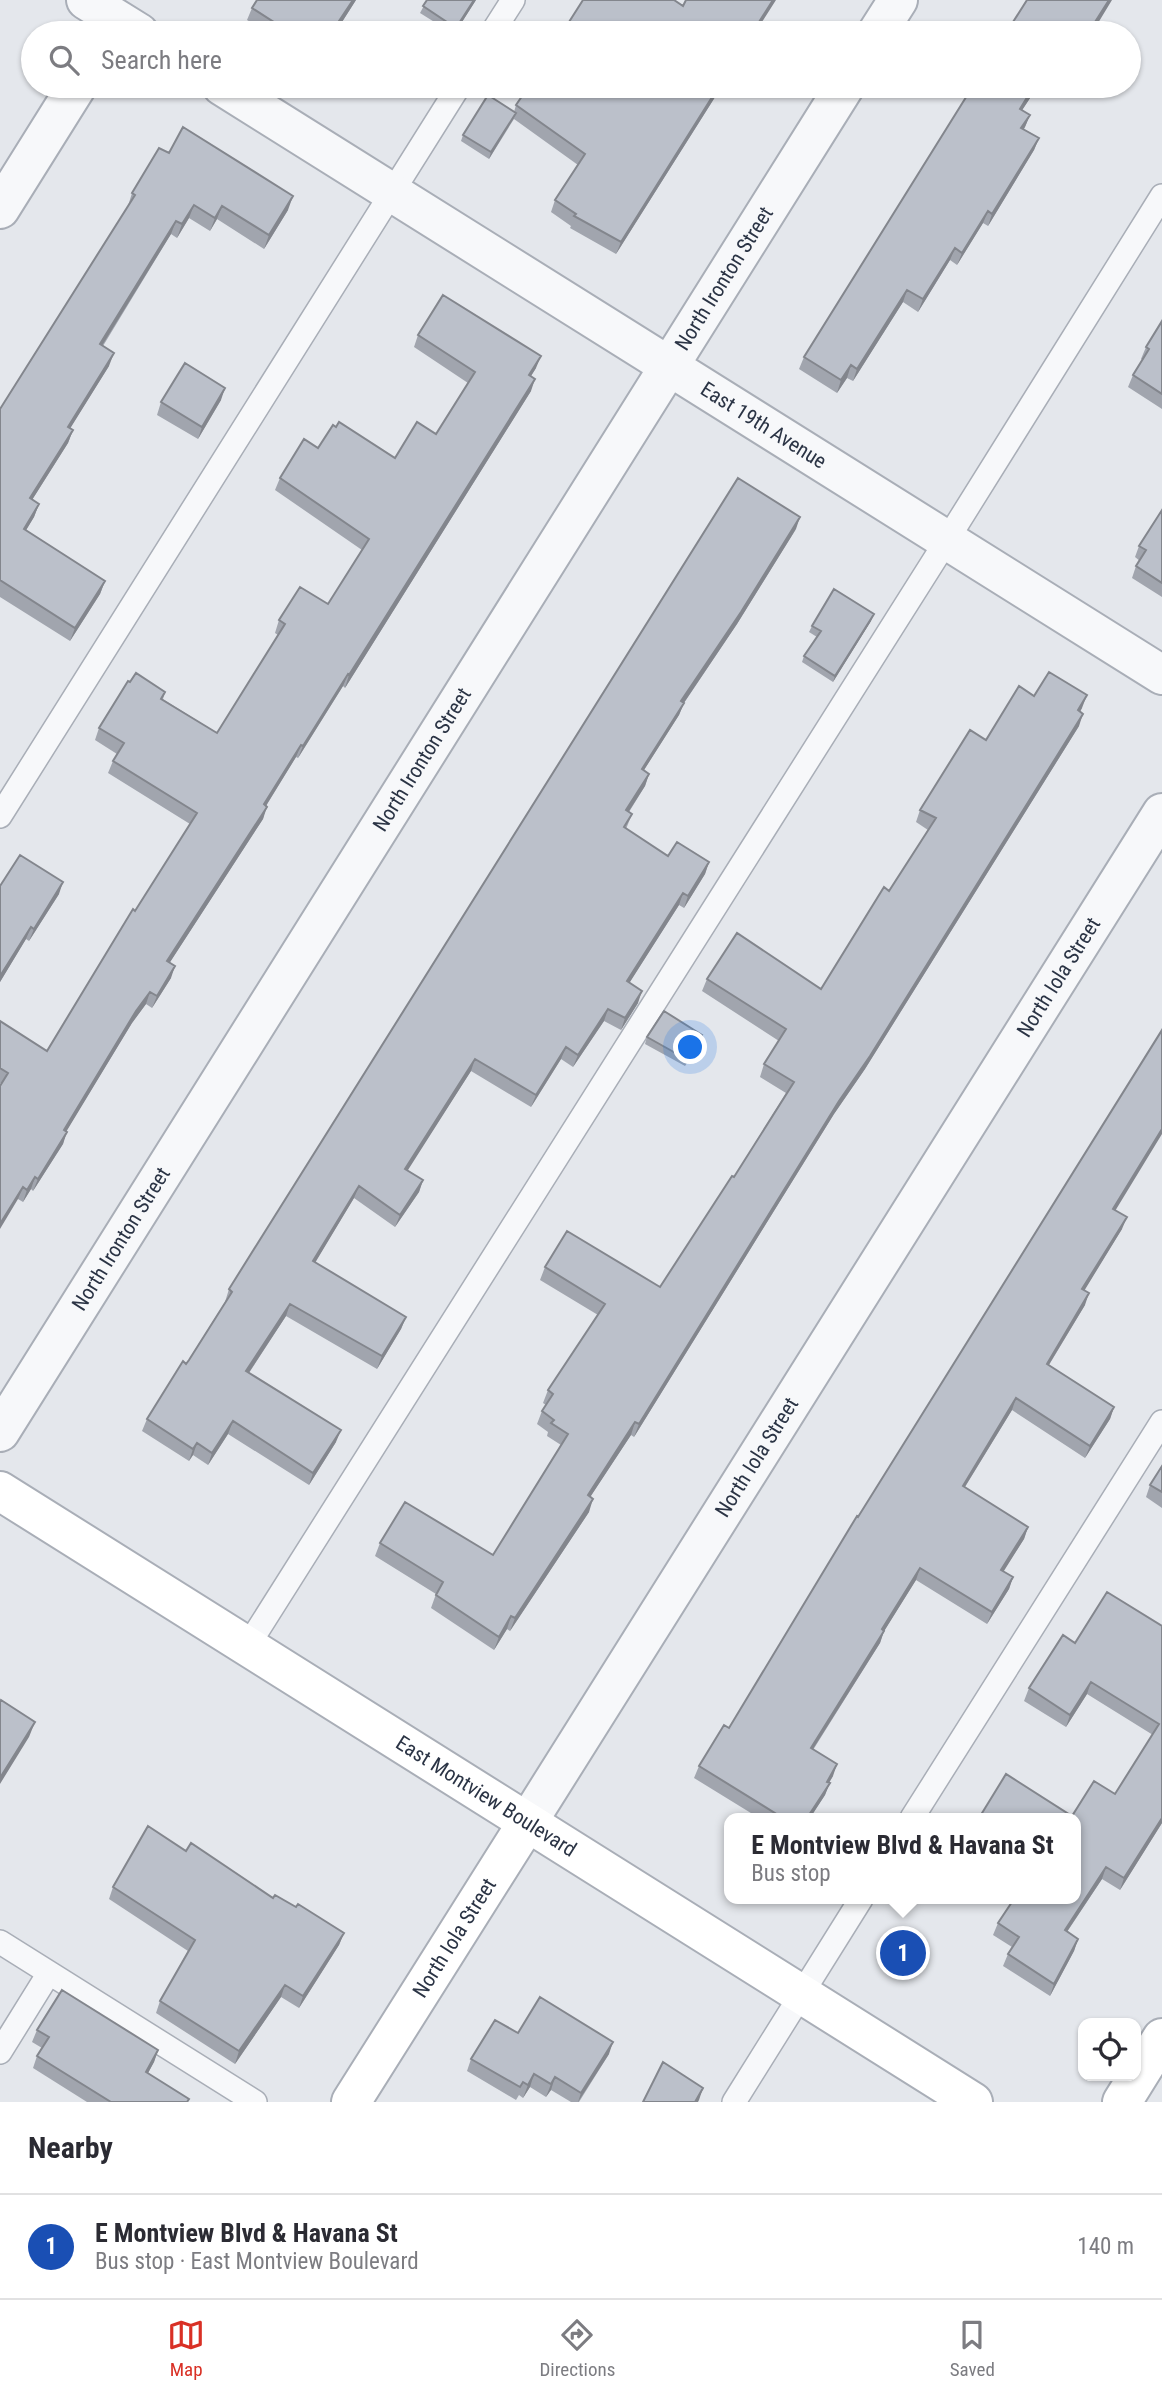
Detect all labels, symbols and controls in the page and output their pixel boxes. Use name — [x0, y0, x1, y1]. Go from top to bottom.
search box — [21, 21, 1141, 98]
icon: search — [45, 41, 83, 79]
text: Search here — [101, 45, 222, 75]
street label: North Ironton Street — [670, 202, 778, 355]
street label: East 19th Avenue — [696, 377, 831, 474]
street label: North Ironton Street — [368, 683, 476, 836]
street label: North Iola Street — [1012, 913, 1105, 1041]
your location — [673, 1030, 707, 1064]
street label: North Ironton Street — [67, 1163, 175, 1315]
street label: North Iola Street — [710, 1393, 803, 1521]
street label: East Montview Boulevard — [391, 1731, 581, 1862]
popup — [724, 1813, 1081, 1904]
text: E Montview Blvd & Havana St — [751, 1830, 1054, 1860]
text: Bus stop — [751, 1860, 831, 1887]
street label: North Iola Street — [408, 1874, 501, 2002]
pin: 1 — [880, 1927, 926, 1979]
map controls — [1078, 2018, 1141, 2081]
button: locate — [1078, 2018, 1141, 2081]
text: Nearby — [28, 2130, 113, 2165]
text: E Montview Blvd & Havana St — [95, 2218, 398, 2248]
text: 1 — [45, 2233, 57, 2260]
text: 140 m — [1077, 2233, 1134, 2260]
text: Bus stop · East Montview Boulevard — [95, 2248, 419, 2275]
tab: Map — [167, 2316, 205, 2381]
tab: Directions — [539, 2316, 615, 2381]
tab: Saved — [950, 2316, 995, 2381]

